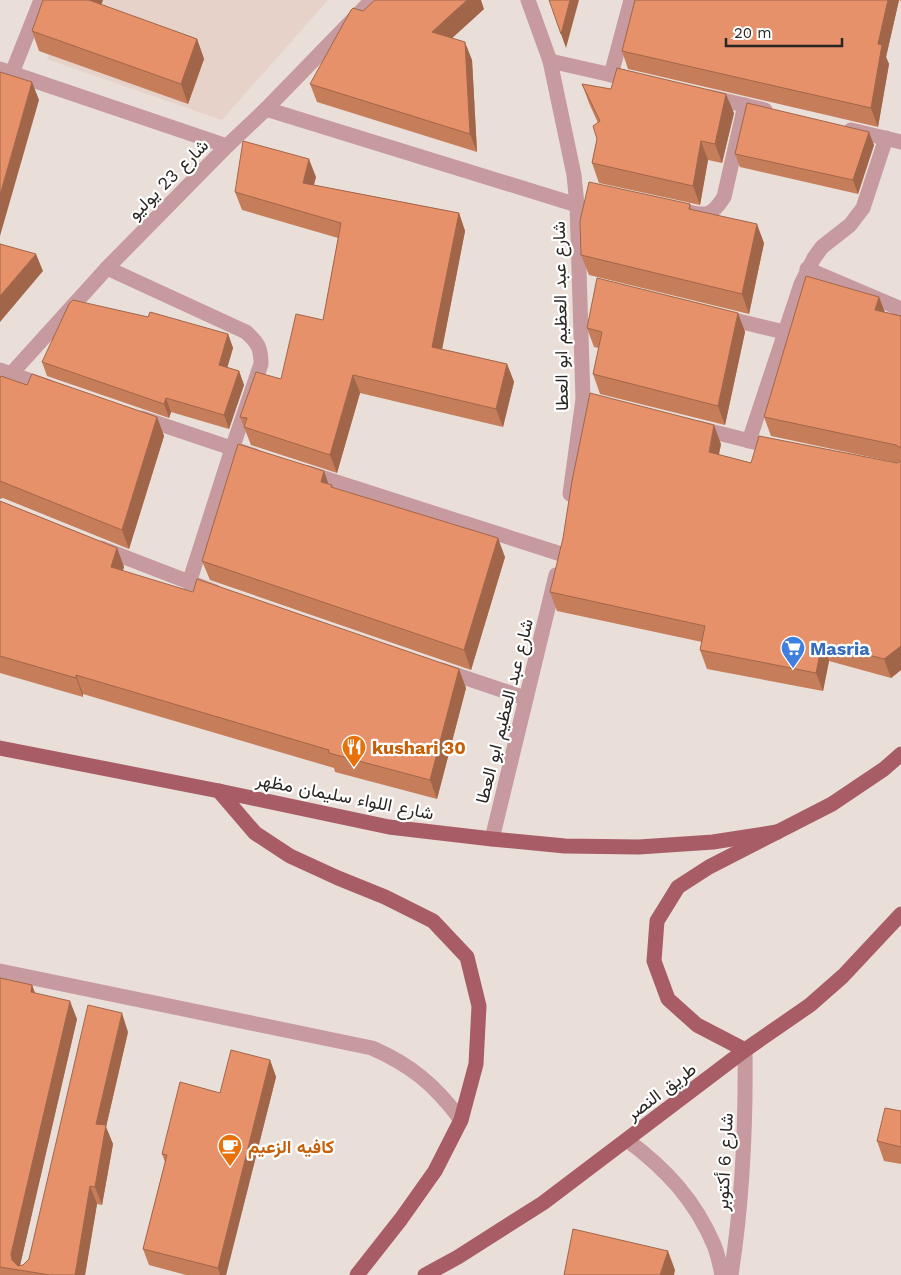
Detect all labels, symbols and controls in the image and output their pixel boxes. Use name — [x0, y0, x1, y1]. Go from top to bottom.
scale bar — [726, 15, 842, 47]
text: 20 m — [734, 24, 772, 42]
street label: شارع 23 يوليو — [124, 135, 214, 225]
street label: شارع عبد العظيم ابو العطا — [548, 221, 574, 411]
street label: شارع عبد العظيم ابو العطا — [471, 616, 539, 806]
supermarket icon: Masria — [780, 635, 806, 669]
place label: Masria — [810, 638, 870, 659]
restaurant icon: kushari 30 — [341, 734, 367, 768]
place label: kushari 30 — [372, 737, 466, 758]
street label: شارع اللواء سليمان مظهر — [253, 768, 436, 825]
street label: طريق النصر — [621, 1058, 701, 1126]
street label: شارع 6 أكتوبر — [711, 1112, 739, 1213]
cafe icon: كافيه الزعيم — [217, 1133, 243, 1167]
place label: كافيه الزعيم — [248, 1136, 334, 1159]

